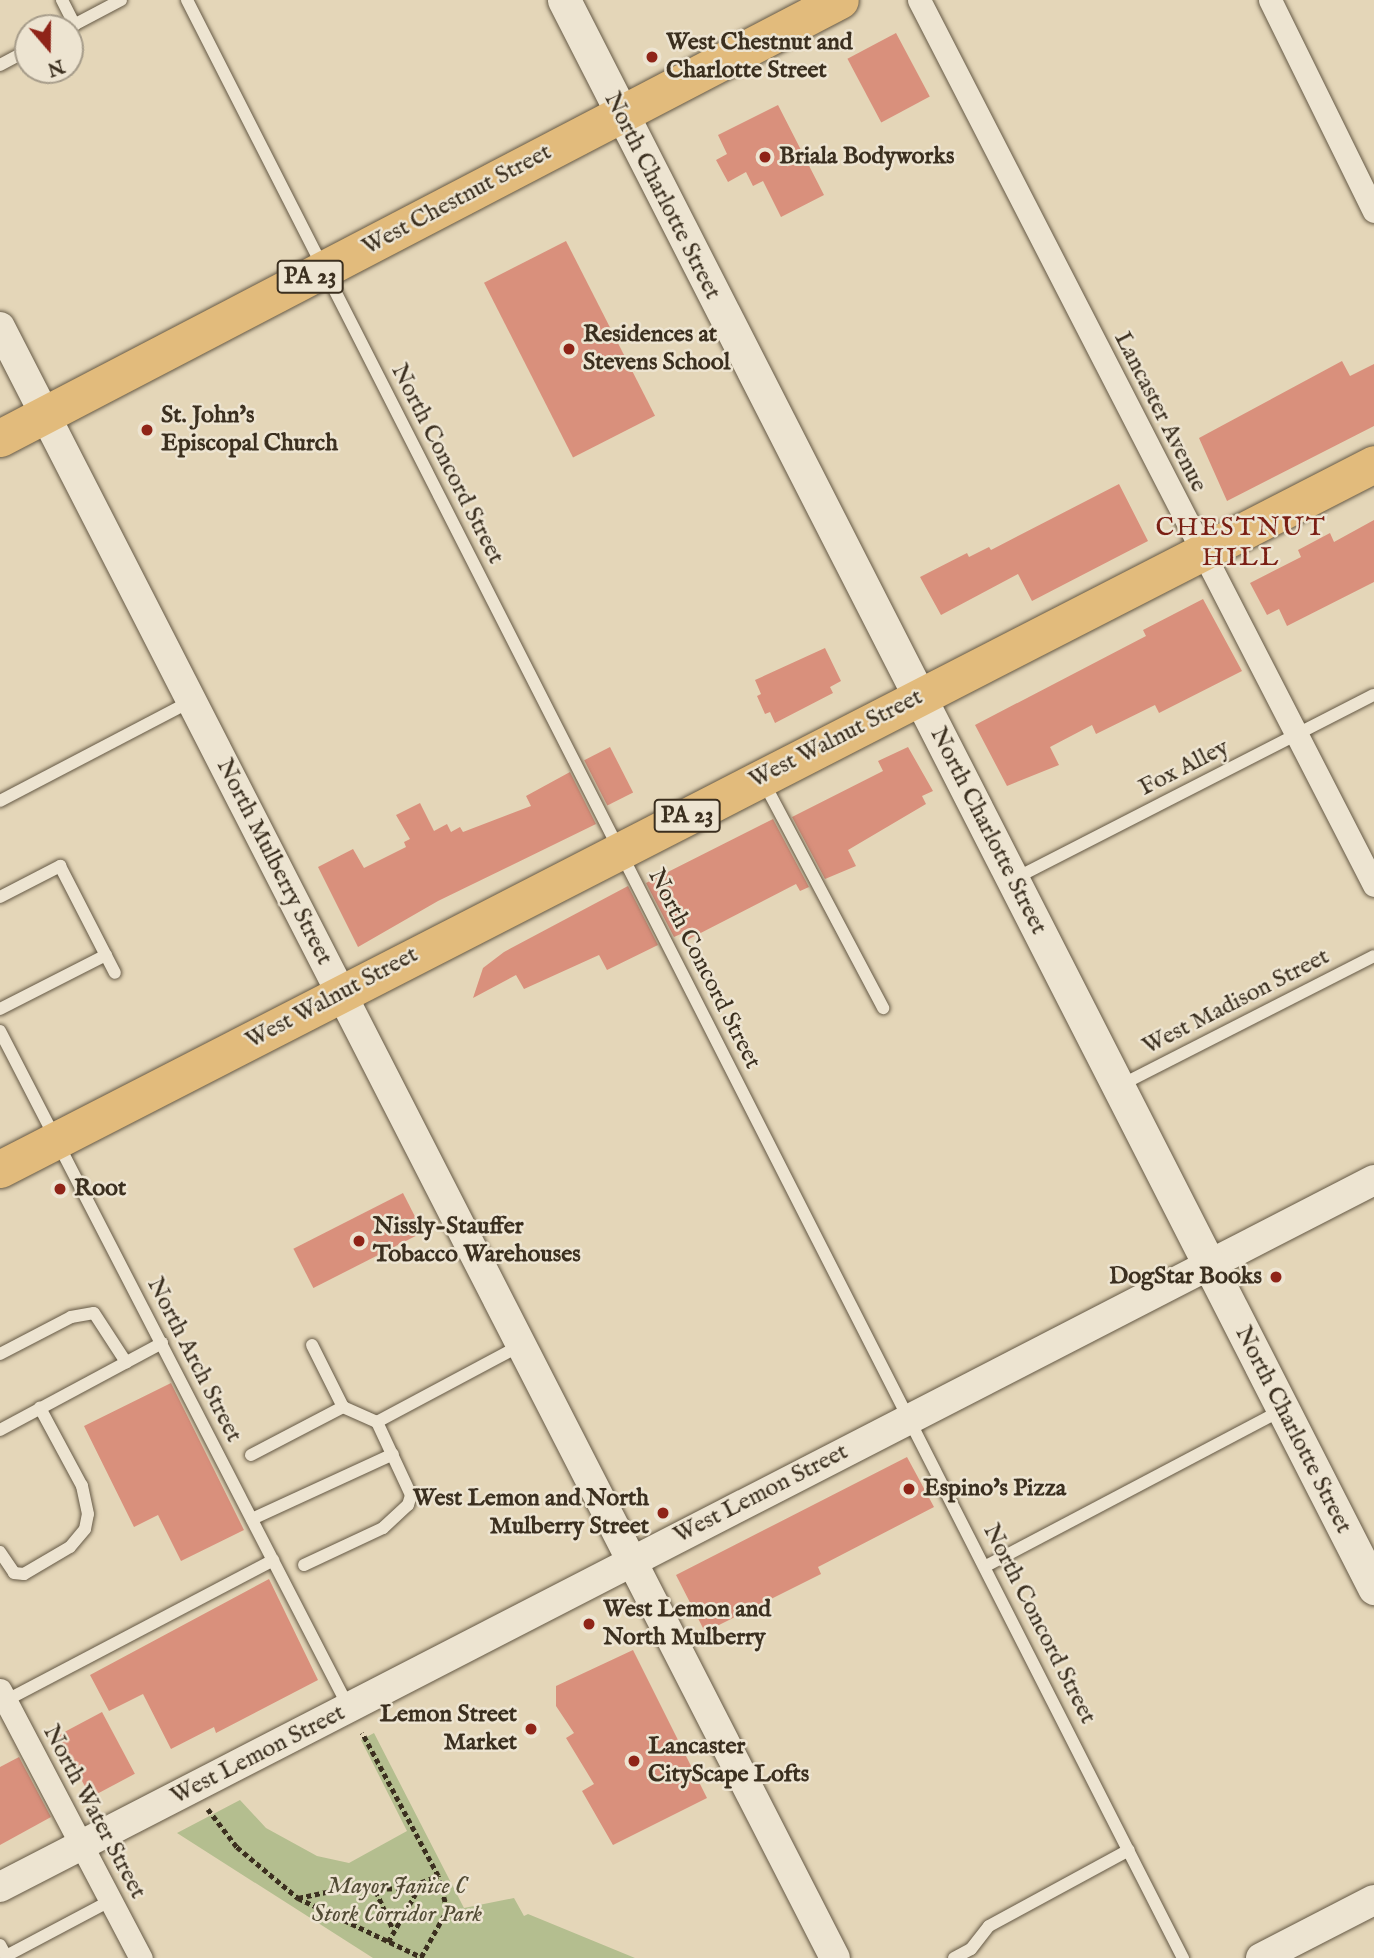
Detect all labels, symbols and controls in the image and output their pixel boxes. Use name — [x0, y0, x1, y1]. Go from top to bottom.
north arrow — [14, 14, 84, 84]
place label: West Chestnut and Charlotte Street — [666, 29, 853, 85]
marker: West Chestnut and Charlotte Street — [644, 49, 660, 65]
text: N — [44, 53, 67, 81]
street label: North Charlotte Street — [597, 88, 727, 304]
street label: West Chestnut Street — [357, 138, 557, 262]
place label: Briala Bodyworks — [779, 143, 954, 171]
marker: Briala Bodyworks — [757, 149, 773, 165]
road number: PA 23 — [275, 258, 345, 296]
place label: Residences at Stevens School — [583, 321, 730, 377]
street label: Lancaster Avenue — [1107, 327, 1213, 497]
marker: Residences at Stevens School — [561, 341, 577, 357]
street label: North Concord Street — [384, 359, 510, 569]
place label: St. John's Episcopal Church — [161, 402, 338, 458]
marker: St. John's Episcopal Church — [139, 422, 155, 438]
district label: CHESTNUT HILL — [1156, 512, 1326, 574]
street label: West Walnut Street — [744, 683, 928, 795]
street label: North Charlotte Street — [923, 723, 1053, 939]
street label: Fox Alley — [1134, 733, 1234, 803]
street label: North Mulberry Street — [210, 754, 338, 970]
road number: PA 23 — [652, 796, 722, 836]
street label: North Concord Street — [641, 864, 767, 1074]
street label: West Walnut Street — [241, 940, 423, 1056]
street label: West Madison Street — [1138, 942, 1334, 1062]
place label: Root — [74, 1175, 126, 1203]
marker: Root — [52, 1181, 68, 1197]
place label: Nissly-Stauffer Tobacco Warehouses — [373, 1213, 581, 1269]
marker: Nissly-Stauffer Tobacco Warehouses — [351, 1233, 367, 1249]
place label: DogStar Books — [1109, 1263, 1262, 1291]
marker: DogStar Books — [1268, 1269, 1284, 1285]
street label: North Arch Street — [140, 1273, 248, 1447]
street label: North Charlotte Street — [1228, 1322, 1358, 1538]
street label: West Lemon Street — [669, 1438, 853, 1550]
place label: Espino's Pizza — [923, 1475, 1066, 1503]
marker: Espino's Pizza — [901, 1481, 917, 1497]
place label: West Lemon and North Mulberry Street — [413, 1485, 649, 1541]
marker: West Lemon and North Mulberry Street — [655, 1505, 671, 1521]
street label: North Concord Street — [976, 1519, 1102, 1729]
place label: West Lemon and North Mulberry — [603, 1596, 771, 1652]
marker: West Lemon and North Mulberry — [581, 1616, 597, 1632]
street label: West Lemon Street — [166, 1699, 350, 1811]
place label: Lemon Street Market — [380, 1701, 517, 1757]
street label: North Water Street — [36, 1720, 152, 1904]
marker: Lemon Street Market — [523, 1721, 539, 1737]
place label: Lancaster CityScape Lofts — [648, 1733, 809, 1789]
marker: Lancaster CityScape Lofts — [626, 1753, 642, 1769]
park label: Mayor Janice C Stork Corridor Park — [312, 1873, 482, 1929]

